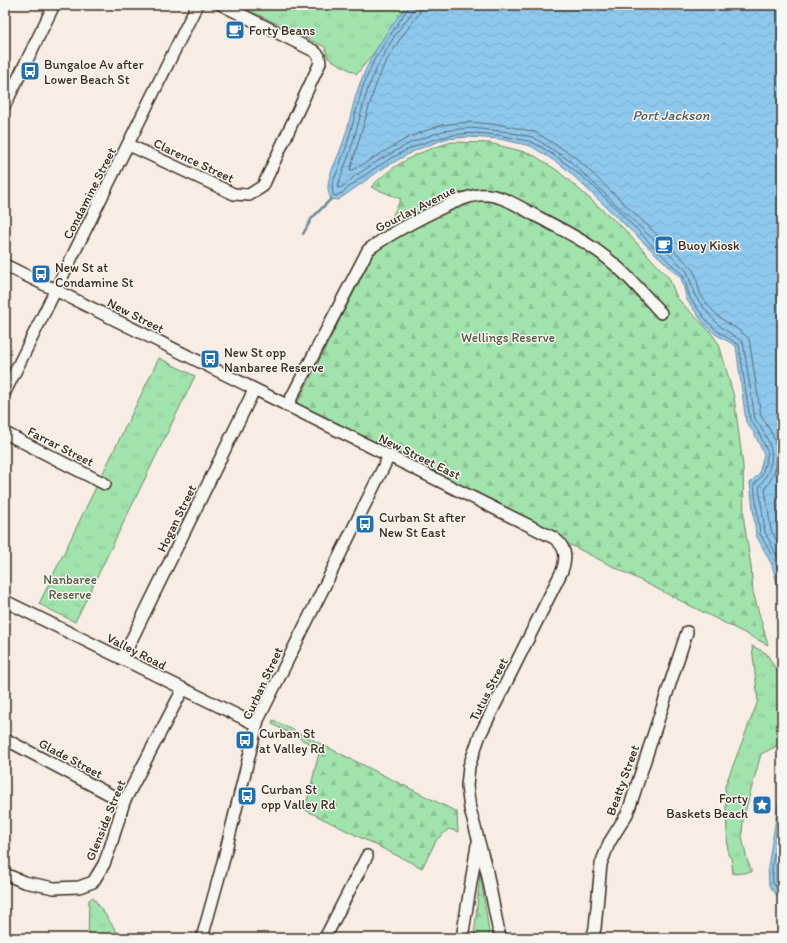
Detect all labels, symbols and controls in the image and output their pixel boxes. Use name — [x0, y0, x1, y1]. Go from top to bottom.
cafe icon: Forty Beans — [224, 19, 246, 41]
place label: Forty Beans — [249, 23, 315, 38]
place label: Bungaloe Av after Lower Beach St — [44, 57, 144, 87]
bus stop icon: Bungaloe Av after Lower Beach St — [19, 60, 41, 82]
water label: Port Jackson — [632, 107, 711, 124]
street label: Clarence Street — [151, 135, 237, 186]
street label: Condamine Street — [60, 145, 119, 242]
street label: Gourlay Avenue — [373, 182, 458, 235]
cafe icon: Buoy Kiosk — [653, 234, 675, 256]
place label: Buoy Kiosk — [678, 238, 740, 253]
place label: New St at Condamine St — [55, 260, 134, 290]
bus stop icon: New St at Condamine St — [30, 263, 52, 285]
street label: New Street — [105, 295, 167, 336]
park label: Wellings Reserve — [461, 330, 555, 345]
place label: New St opp Nanbaree Reserve — [224, 345, 324, 375]
bus stop icon: New St opp Nanbaree Reserve — [199, 348, 221, 370]
street label: Farrar Street — [25, 423, 96, 470]
street label: New Street East — [377, 430, 463, 483]
street label: Hogan Street — [154, 482, 199, 554]
place label: Curban St after New St East — [379, 510, 466, 540]
bus stop icon: Curban St after New St East — [354, 513, 376, 535]
park label: Nanbaree Reserve — [43, 572, 97, 602]
street label: Valley Road — [104, 630, 169, 673]
street label: Curban Street — [239, 644, 286, 722]
street label: Tutus Street — [466, 655, 511, 723]
place label: Curban St at Valley Rd — [259, 726, 325, 756]
bus stop icon: Curban St at Valley Rd — [234, 729, 256, 751]
street label: Glade Street — [36, 735, 105, 782]
street label: Beatty Street — [603, 743, 642, 817]
street label: Glenside Street — [82, 777, 129, 863]
place label: Curban St opp Valley Rd — [261, 782, 336, 812]
bus stop icon: Curban St opp Valley Rd — [236, 785, 258, 807]
place label: Forty Baskets Beach — [666, 791, 748, 821]
place icon: Forty Baskets Beach — [751, 794, 773, 816]

